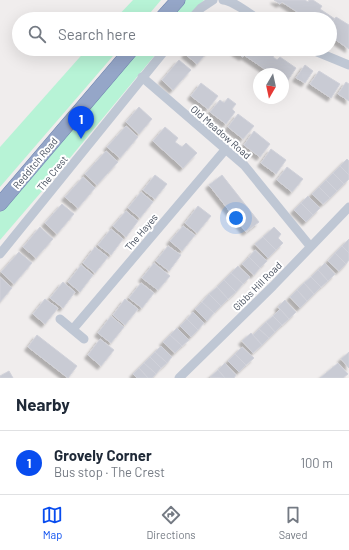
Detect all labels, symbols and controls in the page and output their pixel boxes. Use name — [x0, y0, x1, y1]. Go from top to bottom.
search box — [12, 12, 337, 56]
icon: search — [26, 23, 48, 45]
text: Search here — [58, 25, 136, 43]
north arrow — [253, 68, 289, 104]
street label: Old Meadow Road — [189, 103, 253, 161]
pin: 1 — [68, 106, 94, 139]
street label: Redditch Road — [10, 135, 60, 191]
street label: The Crest — [34, 153, 70, 193]
your location — [226, 208, 246, 228]
street label: The Hayes — [122, 211, 160, 253]
street label: Gibbs Hill Road — [230, 259, 284, 313]
text: Nearby — [16, 394, 70, 414]
text: Grovely Corner — [54, 446, 152, 464]
text: 1 — [27, 455, 31, 471]
text: 100 m — [300, 455, 333, 471]
text: Bus stop · The Crest — [54, 464, 165, 480]
tab: Map — [41, 504, 63, 541]
tab: Directions — [146, 504, 196, 541]
tab: Saved — [279, 504, 308, 541]

